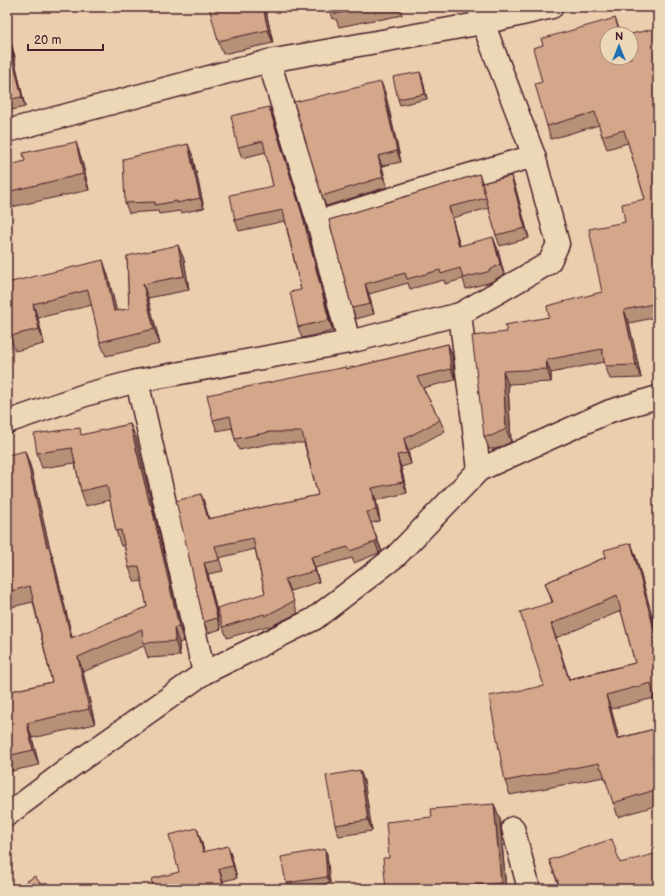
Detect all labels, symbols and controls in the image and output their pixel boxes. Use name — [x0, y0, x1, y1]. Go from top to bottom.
scale bar — [28, 26, 103, 52]
north arrow — [599, 26, 639, 66]
text: N — [615, 30, 623, 43]
text: 20 m — [34, 33, 61, 48]

